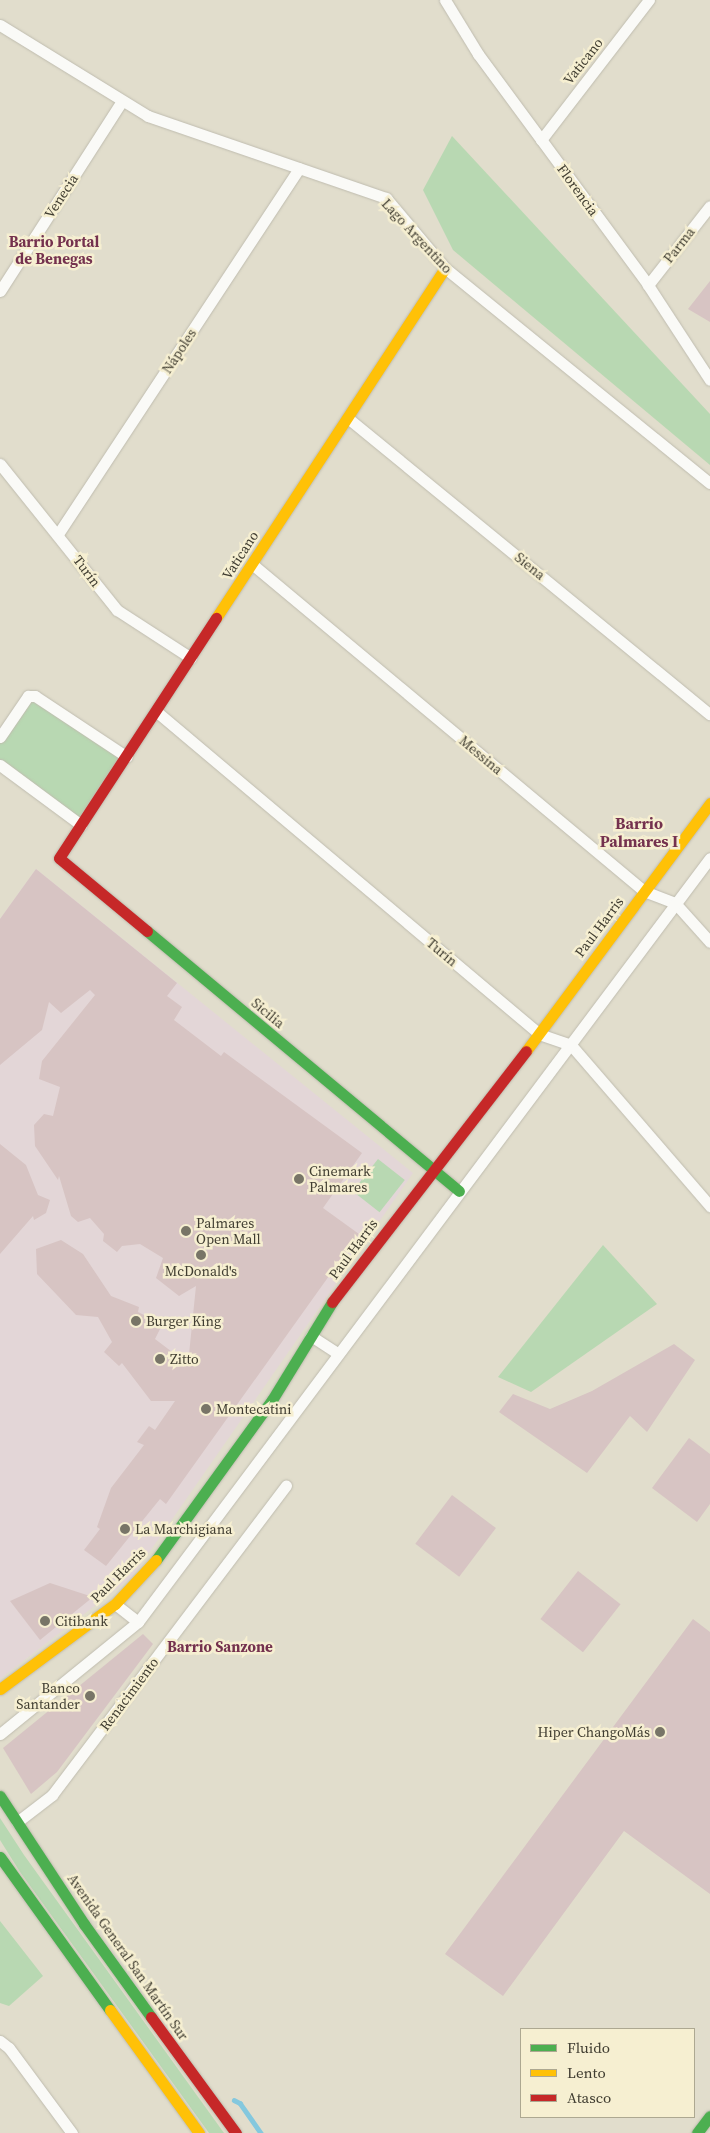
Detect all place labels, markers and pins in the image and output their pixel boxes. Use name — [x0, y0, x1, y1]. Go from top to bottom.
place label: Cinemark Palmares — [309, 1163, 371, 1196]
marker: Cinemark Palmares — [293, 1173, 305, 1185]
place label: Palmares Open Mall — [196, 1215, 261, 1248]
marker: Palmares Open Mall — [180, 1225, 192, 1237]
marker: McDonald's — [195, 1249, 207, 1261]
place label: McDonald's — [165, 1263, 237, 1279]
place label: Burger King — [146, 1313, 221, 1329]
marker: Burger King — [130, 1315, 142, 1327]
place label: Zitto — [170, 1351, 199, 1367]
marker: Zitto — [154, 1353, 166, 1365]
place label: Montecatini — [216, 1401, 291, 1417]
marker: Montecatini — [200, 1403, 212, 1415]
place label: La Marchigiana — [135, 1521, 232, 1537]
marker: La Marchigiana — [119, 1523, 131, 1535]
place label: Citibank — [55, 1613, 108, 1629]
marker: Citibank — [39, 1615, 51, 1627]
place label: Banco Santander — [16, 1680, 80, 1712]
marker: Banco Santander — [84, 1690, 96, 1702]
place label: Hiper ChangoMás — [537, 1724, 650, 1740]
marker: Hiper ChangoMás — [654, 1726, 666, 1738]

